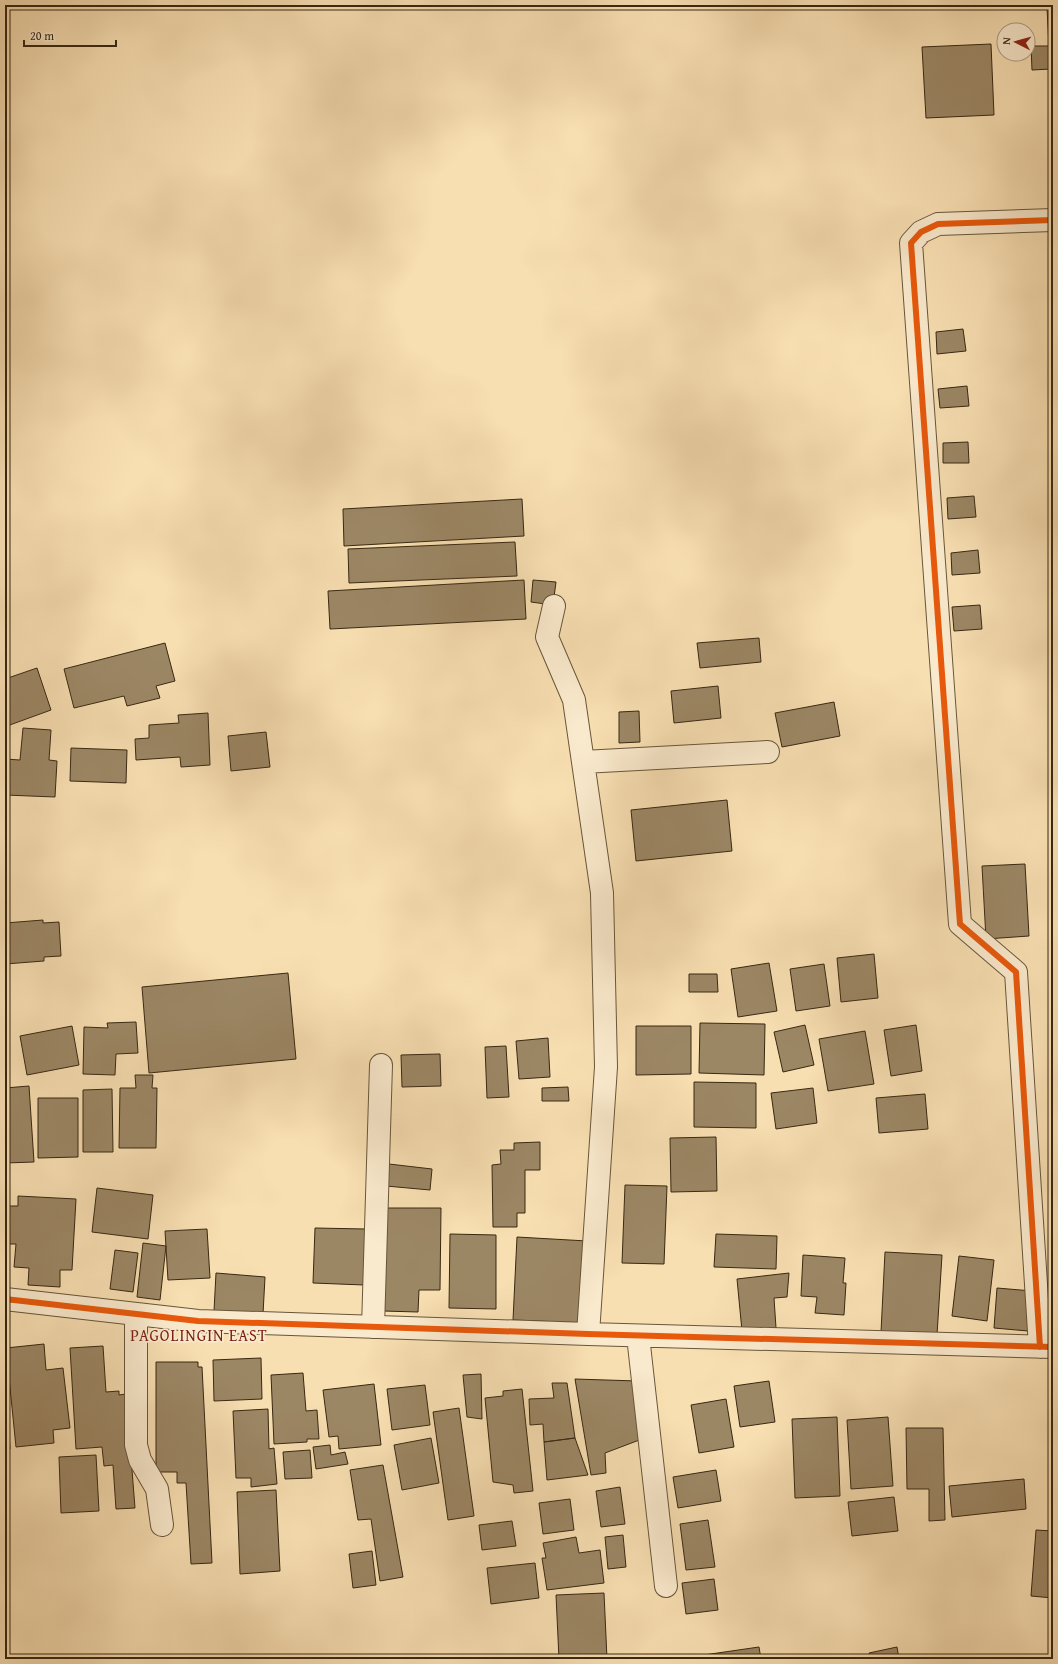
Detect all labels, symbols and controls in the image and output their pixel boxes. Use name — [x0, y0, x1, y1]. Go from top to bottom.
scale bar — [24, 22, 116, 48]
north arrow — [996, 22, 1036, 62]
text: 20 m — [30, 27, 54, 44]
text: N — [998, 36, 1014, 45]
district label: PAGOLINGIN EAST — [130, 1323, 268, 1347]

